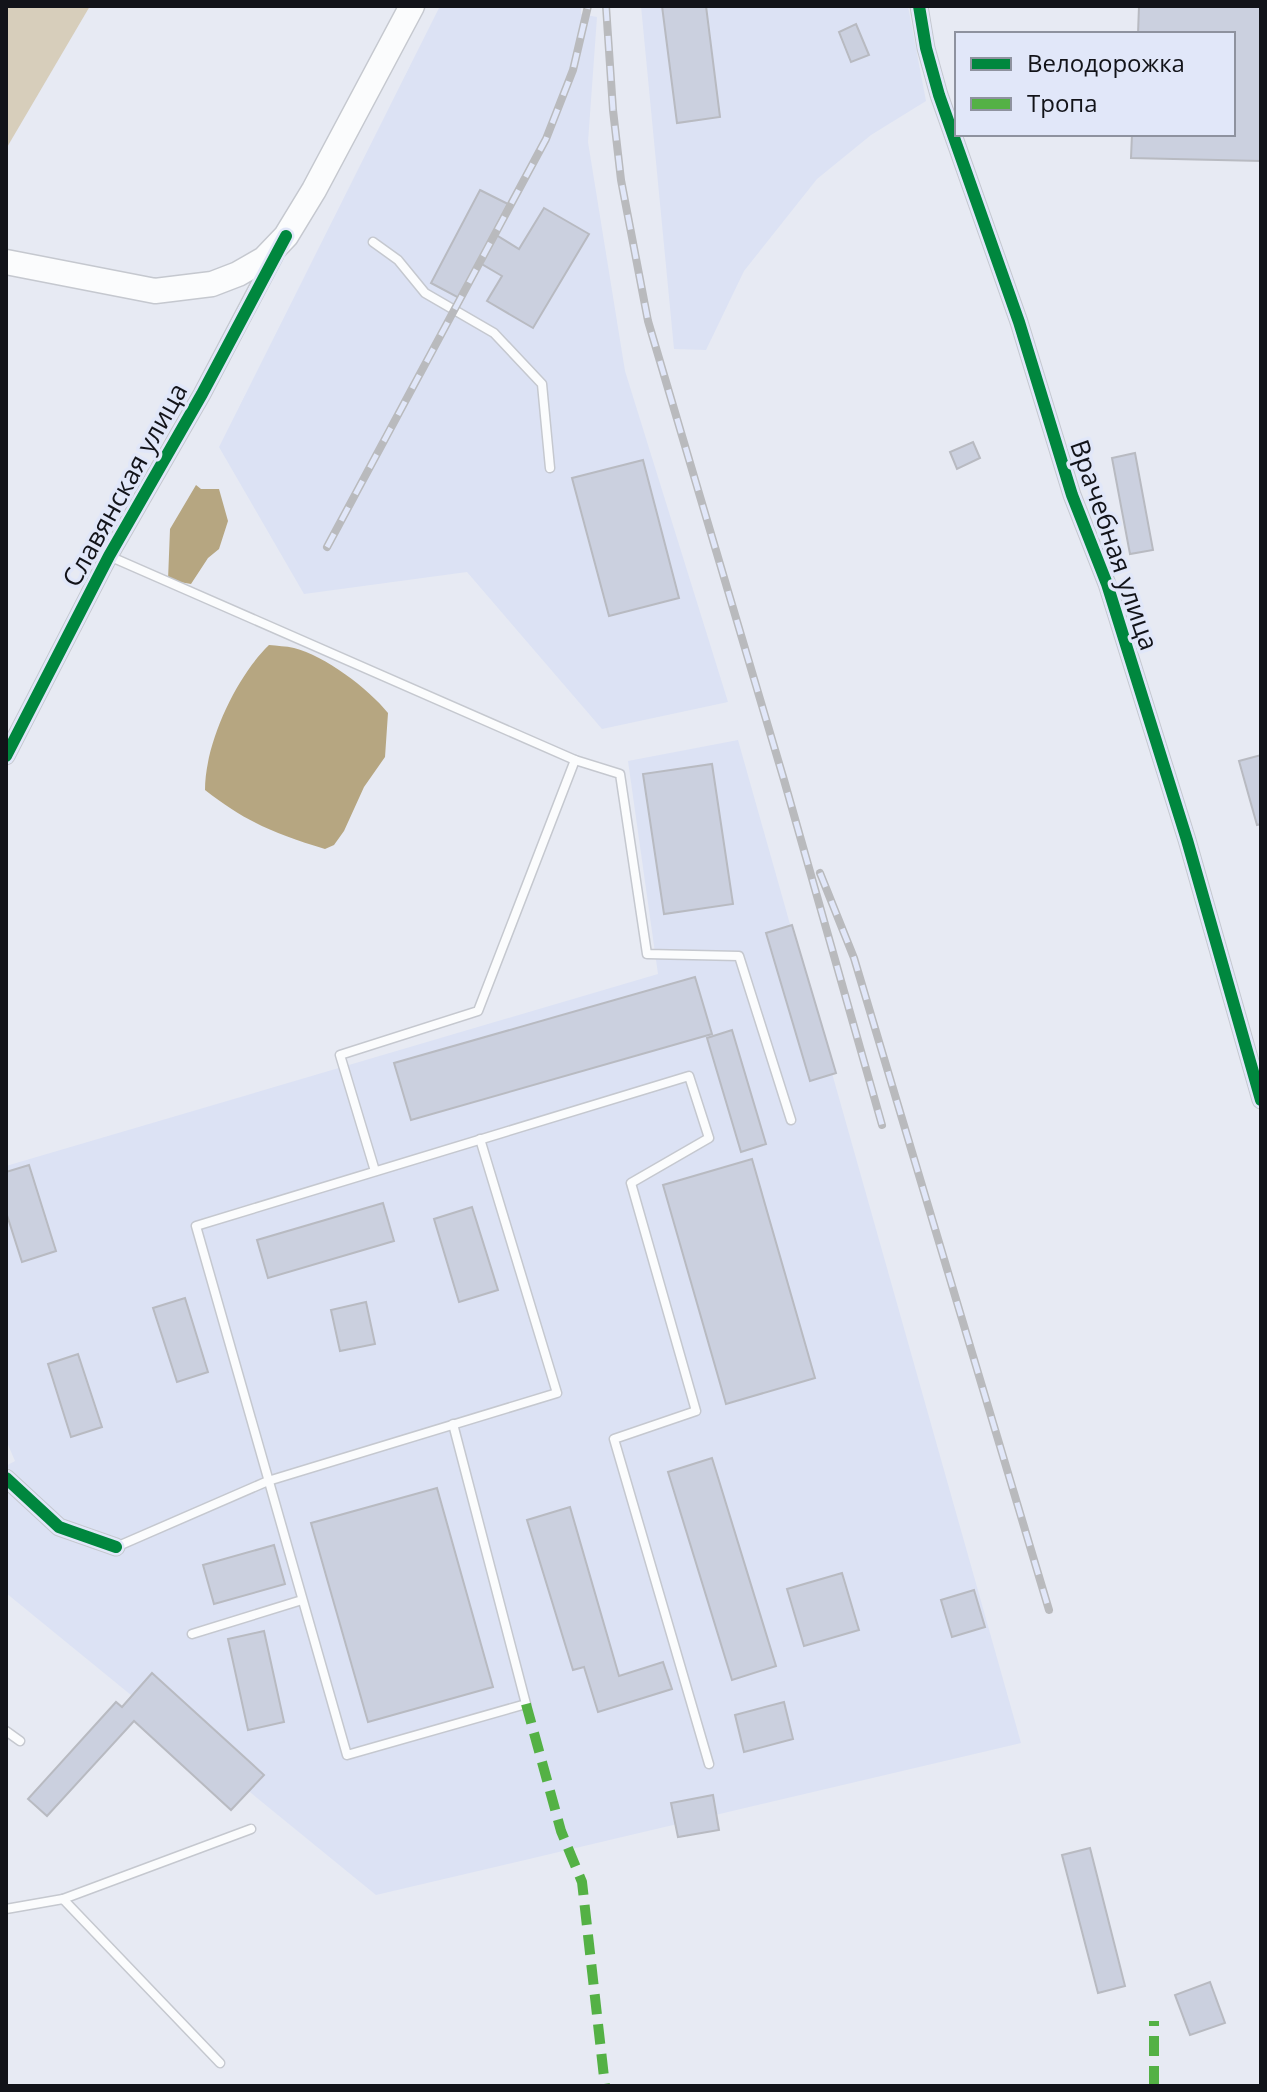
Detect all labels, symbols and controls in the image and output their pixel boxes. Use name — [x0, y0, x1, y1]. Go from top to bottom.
legend — [955, 32, 1235, 136]
text: Велодорожка — [1027, 46, 1185, 79]
text: Тропа — [1027, 86, 1098, 119]
street label: Славянская улица — [53, 376, 195, 593]
street label: Врачебная улица — [1062, 435, 1168, 655]

